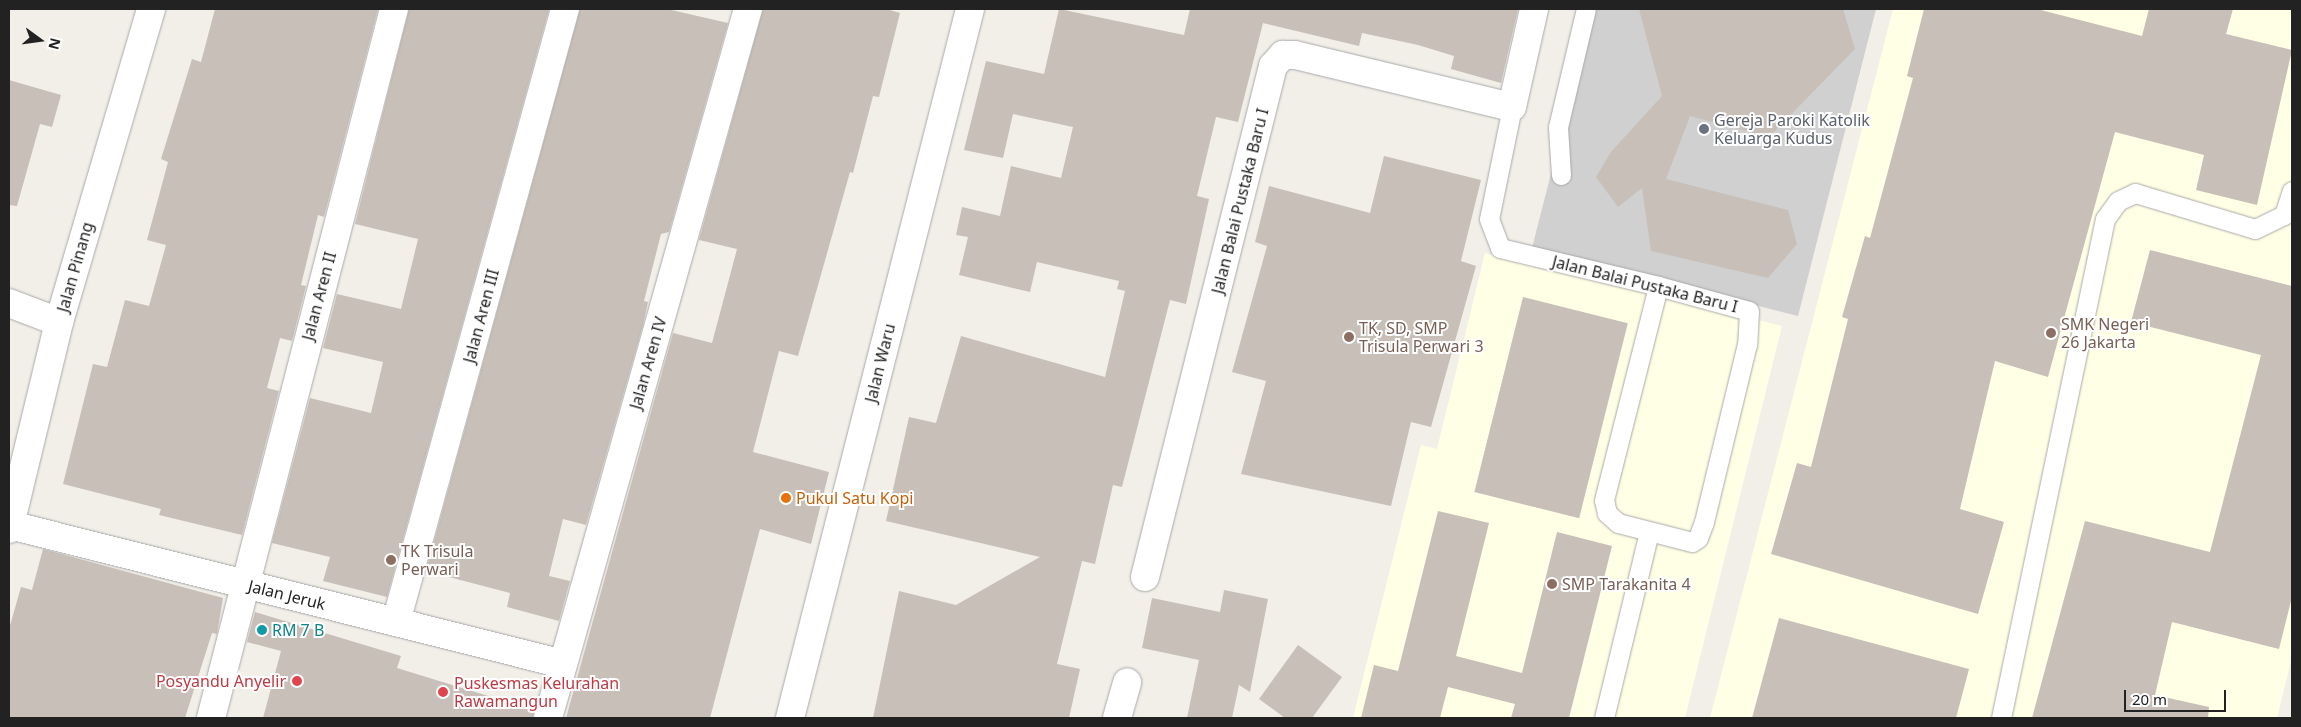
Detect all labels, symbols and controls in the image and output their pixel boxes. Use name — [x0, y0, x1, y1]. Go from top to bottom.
north arrow — [15, 15, 65, 65]
text: N — [44, 36, 66, 52]
street label: Jalan Balai Pustaka Baru I — [1208, 106, 1272, 296]
place label: Gereja Paroki Katolik Keluarga Kudus — [1714, 110, 1870, 148]
marker: Gereja Paroki Katolik Keluarga Kudus — [1698, 123, 1710, 135]
street label: Jalan Pinang — [53, 220, 97, 314]
street label: Jalan Aren II — [298, 250, 340, 342]
street label: Jalan Balai Pustaka Baru I — [1550, 252, 1740, 316]
street label: Jalan Aren III — [459, 267, 503, 365]
place label: SMK Negeri 26 Jakarta — [2061, 314, 2149, 352]
street label: Jalan Aren IV — [626, 315, 670, 411]
place label: TK, SD, SMP Trisula Perwari 3 — [1359, 318, 1484, 356]
street label: Jalan Waru — [861, 322, 899, 404]
marker: SMK Negeri 26 Jakarta — [2045, 327, 2057, 339]
marker: TK, SD, SMP Trisula Perwari 3 — [1343, 331, 1355, 343]
place label: Pukul Satu Kopi — [796, 488, 913, 508]
marker: Pukul Satu Kopi — [780, 492, 792, 504]
place label: TK Trisula Perwari — [401, 541, 473, 579]
marker: TK Trisula Perwari — [385, 554, 397, 566]
place label: SMP Tarakanita 4 — [1562, 574, 1691, 594]
street label: Jalan Jeruk — [246, 576, 328, 614]
marker: SMP Tarakanita 4 — [1546, 578, 1558, 590]
place label: RM 7 B — [272, 620, 324, 640]
marker: RM 7 B — [256, 624, 268, 636]
place label: Posyandu Anyelir — [156, 671, 286, 691]
place label: Puskesmas Kelurahan Rawamangun — [454, 673, 619, 711]
marker: Posyandu Anyelir — [290, 674, 304, 688]
scale bar — [2126, 680, 2228, 712]
marker: Puskesmas Kelurahan Rawamangun — [436, 685, 450, 699]
text: 20 m — [2132, 689, 2167, 709]

